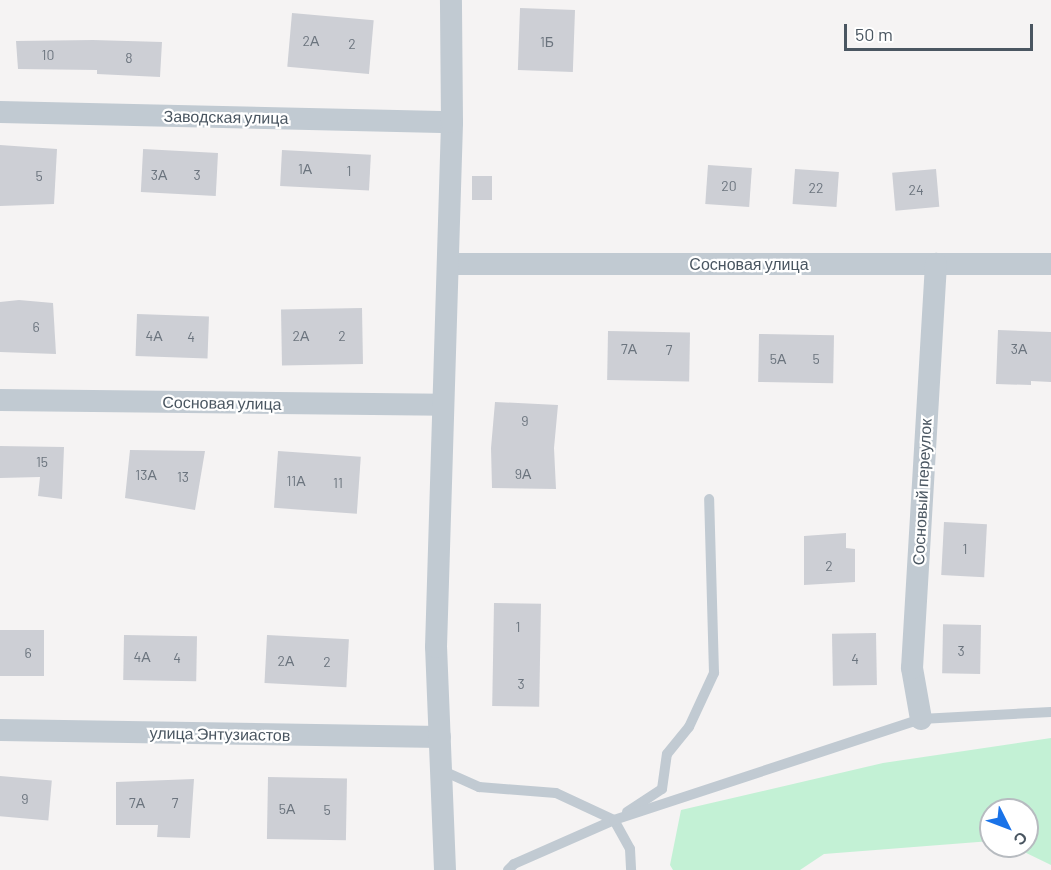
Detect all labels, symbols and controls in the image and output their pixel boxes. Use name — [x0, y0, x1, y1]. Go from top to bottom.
scale bar — [847, 12, 1036, 50]
text: 50 m — [855, 23, 893, 45]
house number: 2А — [303, 33, 319, 49]
house number: 1Б — [540, 34, 554, 50]
house number: 2 — [348, 36, 356, 52]
house number: 10 — [42, 47, 54, 63]
house number: 8 — [125, 50, 133, 66]
street label: Заводская улица — [163, 106, 289, 128]
house number: 1А — [298, 161, 312, 177]
house number: 1 — [347, 163, 351, 179]
house number: 3А — [151, 167, 167, 183]
house number: 3 — [193, 167, 201, 183]
house number: 5 — [35, 168, 43, 184]
house number: 20 — [721, 178, 737, 194]
house number: 22 — [808, 180, 824, 196]
house number: 24 — [908, 182, 924, 198]
street label: Сосновая улица — [689, 254, 809, 274]
house number: 6 — [32, 319, 40, 335]
house number: 4А — [145, 328, 163, 344]
house number: 2А — [293, 328, 309, 344]
house number: 2 — [338, 328, 346, 344]
house number: 4 — [187, 329, 195, 345]
house number: 7А — [621, 341, 637, 357]
house number: 3А — [1011, 341, 1027, 357]
house number: 7 — [666, 342, 672, 358]
house number: 5А — [770, 351, 786, 367]
house number: 5 — [812, 351, 820, 367]
street label: Сосновая улица — [162, 392, 282, 414]
house number: 9 — [521, 413, 529, 429]
street label: Сосновый переулок — [909, 418, 935, 566]
house number: 15 — [36, 454, 48, 470]
house number: 9А — [515, 466, 531, 482]
house number: 13А — [135, 467, 157, 483]
house number: 13 — [177, 469, 189, 485]
house number: 11А — [286, 473, 306, 489]
house number: 11 — [333, 475, 343, 491]
house number: 1 — [963, 541, 967, 557]
house number: 2 — [825, 558, 833, 574]
house number: 1 — [516, 619, 520, 635]
house number: 3 — [957, 643, 965, 659]
house number: 6 — [24, 645, 32, 661]
house number: 4А — [133, 649, 151, 665]
house number: 4 — [173, 650, 181, 666]
house number: 4 — [851, 651, 859, 667]
house number: 2А — [278, 653, 294, 669]
house number: 2 — [323, 654, 331, 670]
house number: 3 — [517, 676, 525, 692]
street label: улица Энтузиастов — [149, 723, 291, 745]
house number: 9 — [21, 791, 29, 807]
house number: 7А — [129, 795, 145, 811]
house number: 7 — [172, 795, 178, 811]
north arrow — [979, 798, 1039, 858]
house number: 5А — [279, 801, 295, 817]
house number: 5 — [323, 802, 331, 818]
text: С — [1010, 828, 1032, 850]

